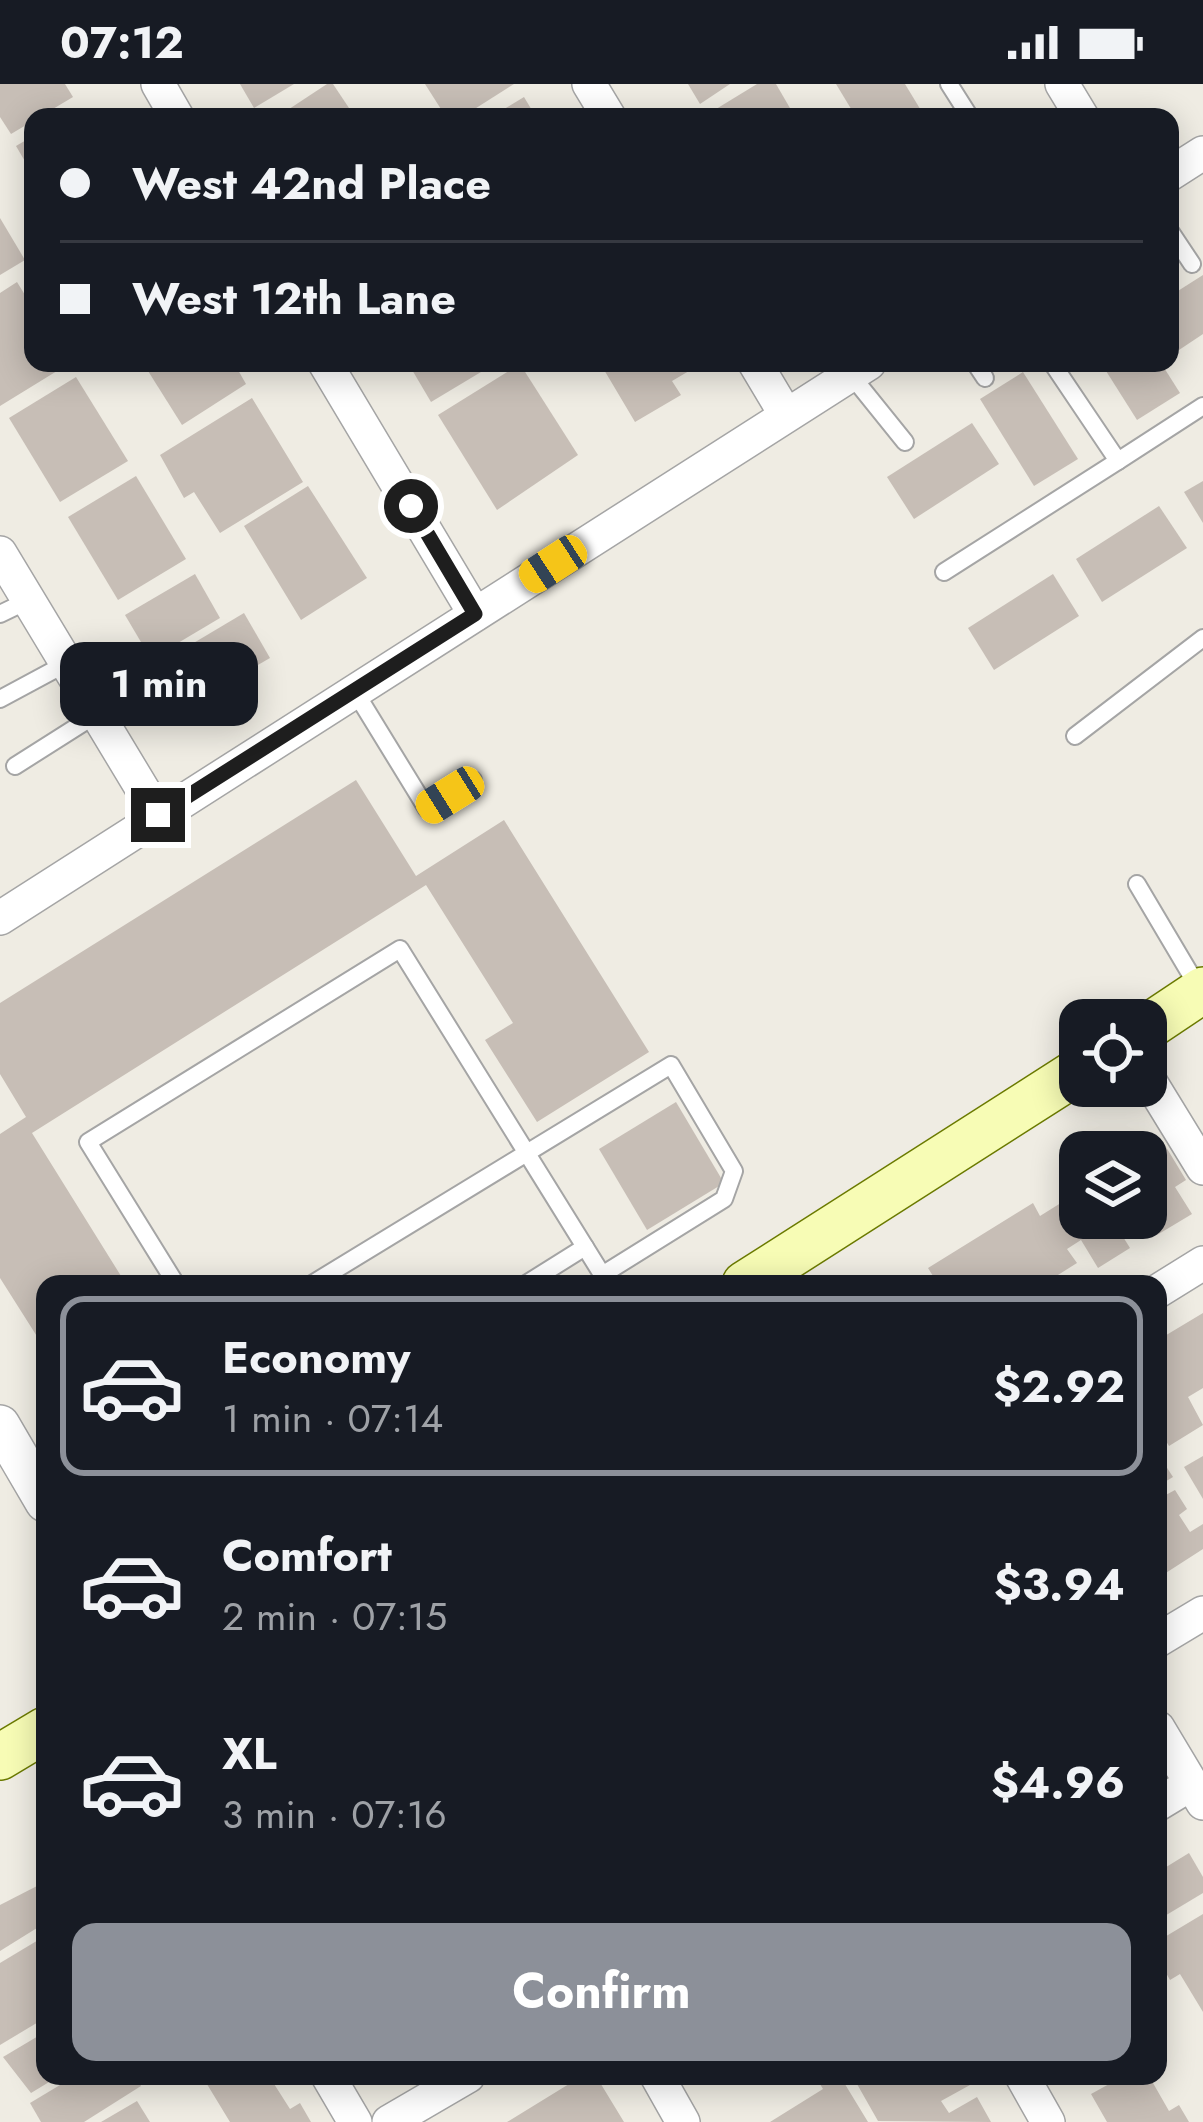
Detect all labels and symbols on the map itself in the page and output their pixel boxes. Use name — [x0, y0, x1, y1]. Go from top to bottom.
route start — [384, 479, 438, 533]
car — [513, 529, 593, 599]
callout: 1 min — [59, 641, 257, 725]
car — [410, 761, 490, 829]
route end — [131, 788, 185, 842]

